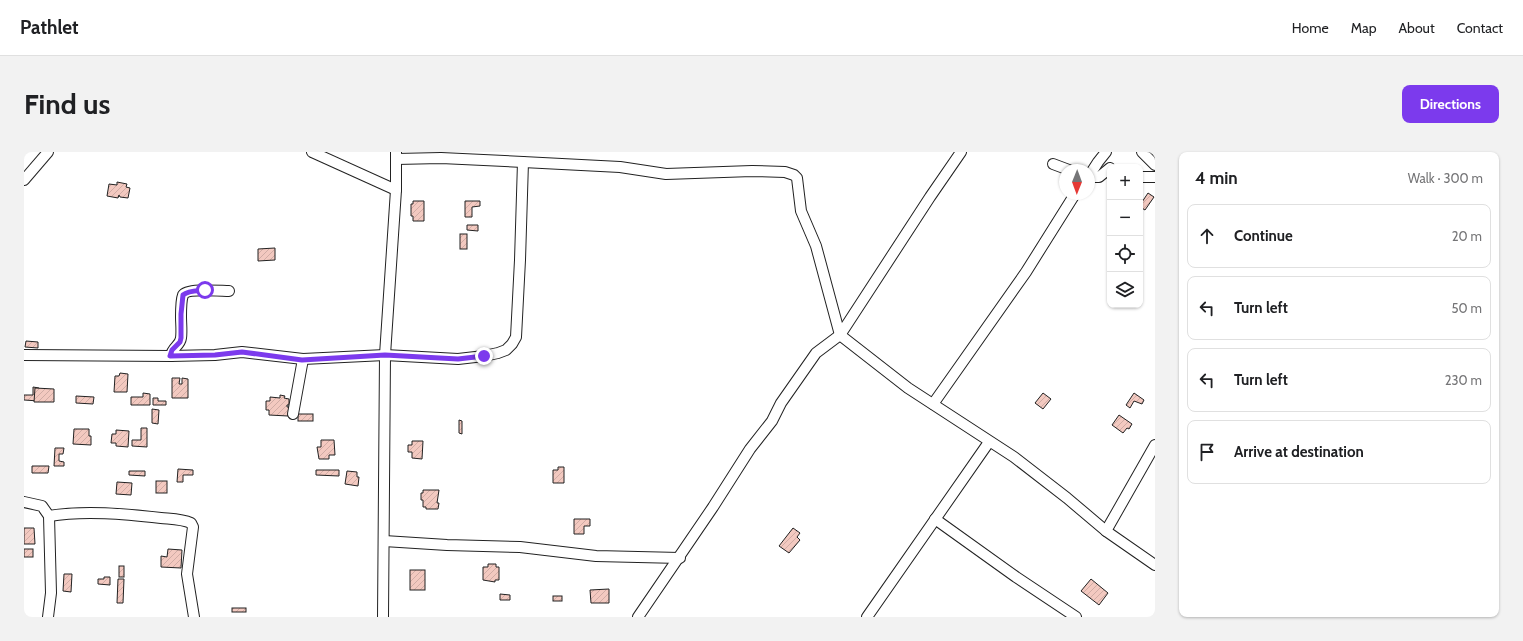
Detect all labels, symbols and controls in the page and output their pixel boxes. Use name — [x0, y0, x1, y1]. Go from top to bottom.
text: Pathlet — [20, 16, 79, 39]
text: Home — [1292, 19, 1329, 37]
text: Map — [1351, 19, 1376, 37]
text: About — [1398, 19, 1435, 37]
text: Contact — [1457, 19, 1503, 37]
button: Directions — [1402, 85, 1499, 123]
text: Find us — [24, 87, 110, 121]
north arrow — [1059, 164, 1095, 200]
map controls — [1107, 164, 1143, 308]
button: + — [1107, 164, 1143, 200]
text: 4 min — [1195, 168, 1238, 188]
text: Walk · 300 m — [1408, 170, 1483, 186]
button: − — [1107, 200, 1143, 236]
icon: ahead — [1196, 225, 1218, 247]
text: Continue — [1234, 227, 1293, 245]
text: 20 m — [1452, 228, 1482, 244]
button: locate — [1107, 236, 1143, 272]
button: layers — [1107, 272, 1143, 308]
route start — [196, 281, 214, 299]
icon: left — [1196, 297, 1218, 319]
text: Turn left — [1234, 299, 1288, 317]
text: 50 m — [1452, 300, 1482, 316]
route end — [475, 347, 493, 365]
icon: left — [1196, 369, 1218, 391]
text: Turn left — [1234, 371, 1288, 389]
text: 230 m — [1445, 372, 1482, 388]
icon: arrive — [1196, 441, 1218, 463]
text: Arrive at destination — [1234, 443, 1364, 461]

